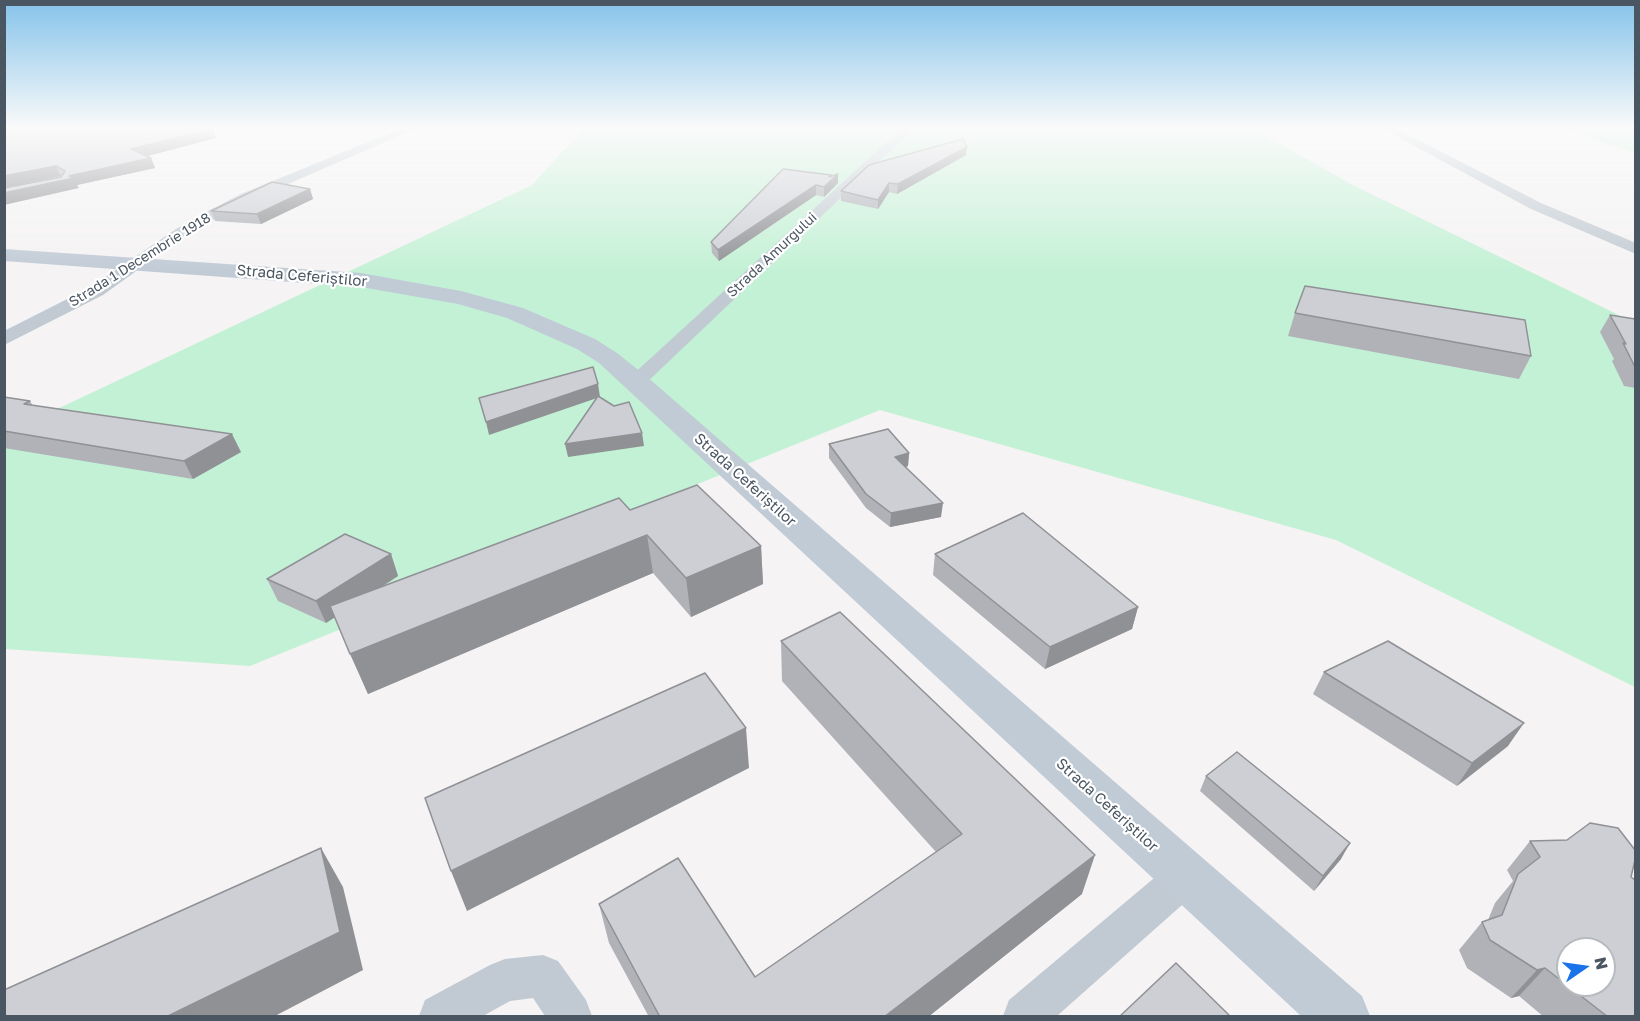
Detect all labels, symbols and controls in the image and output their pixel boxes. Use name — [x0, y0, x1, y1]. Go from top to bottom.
street label: Strada 1 Decembrie 1918 — [66, 209, 214, 311]
street label: Strada Amurgului — [724, 209, 820, 301]
street label: Strada Ceferiștilor — [236, 261, 368, 291]
street label: Strada Ceferiștilor — [690, 429, 800, 531]
street label: Strada Ceferiștilor — [1052, 754, 1162, 856]
north arrow — [1556, 937, 1616, 997]
text: N — [1590, 955, 1613, 972]

